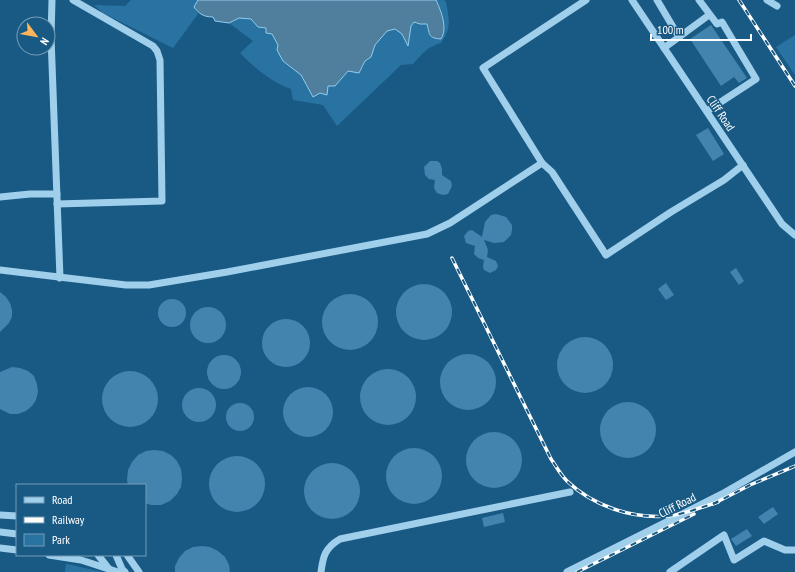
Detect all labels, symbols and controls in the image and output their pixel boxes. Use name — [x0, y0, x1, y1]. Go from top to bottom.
north arrow — [16, 16, 56, 56]
scale bar — [651, 16, 751, 42]
text: 100 m — [657, 22, 684, 37]
text: N — [37, 35, 52, 48]
street label: Cliff Road — [704, 92, 738, 134]
legend — [16, 484, 146, 556]
street label: Cliff Road — [656, 489, 698, 521]
text: Road — [52, 492, 72, 507]
text: Railway — [52, 512, 85, 527]
text: Park — [52, 532, 70, 547]

